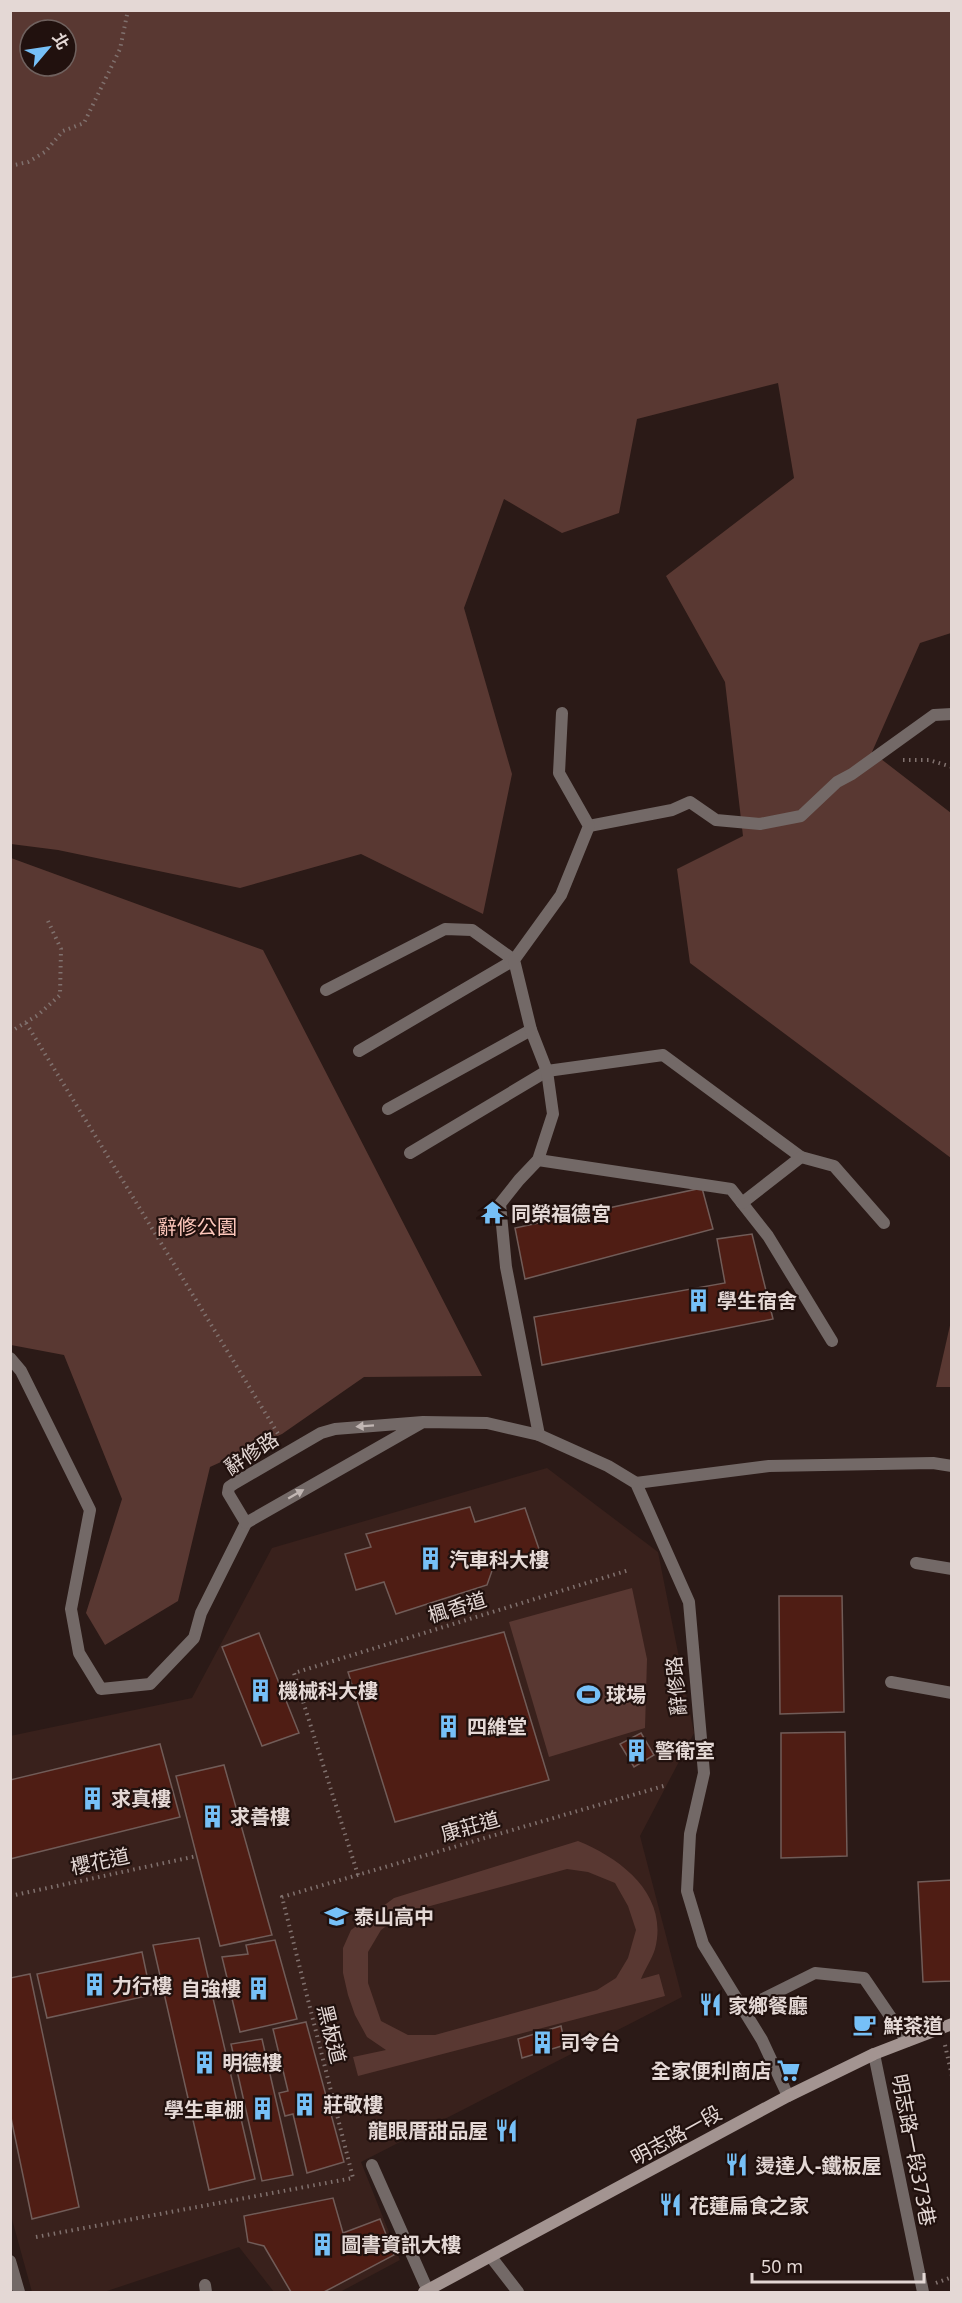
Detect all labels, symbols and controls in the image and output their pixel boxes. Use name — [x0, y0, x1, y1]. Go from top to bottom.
north arrow — [18, 18, 78, 78]
text: 北 — [48, 28, 75, 53]
temple icon: 同榮福德宮 — [480, 1200, 506, 1226]
place label: 同榮福德宮 — [511, 1200, 611, 1227]
park label: 辭修公園 — [157, 1213, 237, 1240]
building icon: 學生宿舍 — [686, 1287, 712, 1313]
place label: 學生宿舍 — [717, 1287, 797, 1314]
one-way arrow — [355, 1422, 374, 1431]
street label: 辭修路 — [218, 1425, 284, 1481]
one-way arrow — [288, 1489, 305, 1499]
building icon: 汽車科大樓 — [418, 1546, 444, 1572]
place label: 汽車科大樓 — [449, 1546, 549, 1573]
street label: 楓香道 — [424, 1585, 490, 1629]
street label: 辭修路 — [660, 1655, 692, 1717]
building icon: 機械科大樓 — [247, 1677, 273, 1703]
place label: 機械科大樓 — [278, 1677, 378, 1704]
sports icon: 球場 — [575, 1681, 601, 1707]
place label: 球場 — [606, 1681, 646, 1708]
building icon: 四維堂 — [436, 1713, 462, 1739]
place label: 四維堂 — [467, 1713, 527, 1740]
building icon: 警衛室 — [624, 1737, 650, 1763]
place label: 警衛室 — [655, 1737, 715, 1764]
building icon: 求真樓 — [80, 1785, 106, 1811]
place label: 求真樓 — [111, 1785, 171, 1812]
building icon: 求善樓 — [199, 1803, 225, 1829]
place label: 求善樓 — [230, 1803, 290, 1830]
street label: 康莊道 — [437, 1805, 503, 1847]
street label: 櫻花道 — [68, 1842, 132, 1880]
school or university icon: 泰山高中 — [323, 1903, 349, 1929]
place label: 泰山高中 — [354, 1903, 434, 1930]
building icon: 力行樓 — [81, 1972, 107, 1998]
place label: 力行樓 — [112, 1972, 172, 1999]
place label: 自強樓 — [181, 1975, 241, 2002]
building icon: 自強樓 — [246, 1975, 272, 2001]
restaurant icon: 家鄉餐廳 — [697, 1992, 723, 2018]
place label: 家鄉餐廳 — [728, 1992, 808, 2019]
street label: 黑板道 — [312, 2002, 352, 2066]
cafe icon: 鮮茶道 — [852, 2012, 878, 2038]
place label: 鮮茶道 — [883, 2012, 943, 2039]
building icon: 司令台 — [529, 2029, 555, 2055]
place label: 司令台 — [560, 2029, 620, 2056]
building icon: 明德樓 — [191, 2049, 217, 2075]
place label: 明德樓 — [222, 2049, 282, 2076]
place label: 全家便利商店 — [651, 2057, 771, 2084]
supermarket icon: 全家便利商店 — [776, 2057, 802, 2083]
street label: 明志路一段373巷 — [886, 2072, 942, 2228]
building icon: 莊敬樓 — [292, 2091, 318, 2117]
place label: 莊敬樓 — [323, 2091, 383, 2118]
place label: 學生車棚 — [164, 2096, 244, 2123]
building icon: 學生車棚 — [249, 2096, 275, 2122]
street label: 明志路一段 — [626, 2099, 726, 2171]
place label: 龍眼厝甜品屋 — [368, 2117, 488, 2144]
restaurant icon: 龍眼厝甜品屋 — [493, 2117, 519, 2143]
restaurant icon: 燙達人-鐵板屋 — [724, 2152, 750, 2178]
place label: 燙達人-鐵板屋 — [755, 2152, 881, 2179]
restaurant icon: 花蓮扁食之家 — [658, 2192, 684, 2218]
place label: 花蓮扁食之家 — [689, 2192, 809, 2219]
building icon: 圖書資訊大樓 — [310, 2231, 336, 2257]
place label: 圖書資訊大樓 — [341, 2231, 461, 2258]
scale bar — [752, 2246, 924, 2284]
text: 50 m — [761, 2254, 803, 2278]

